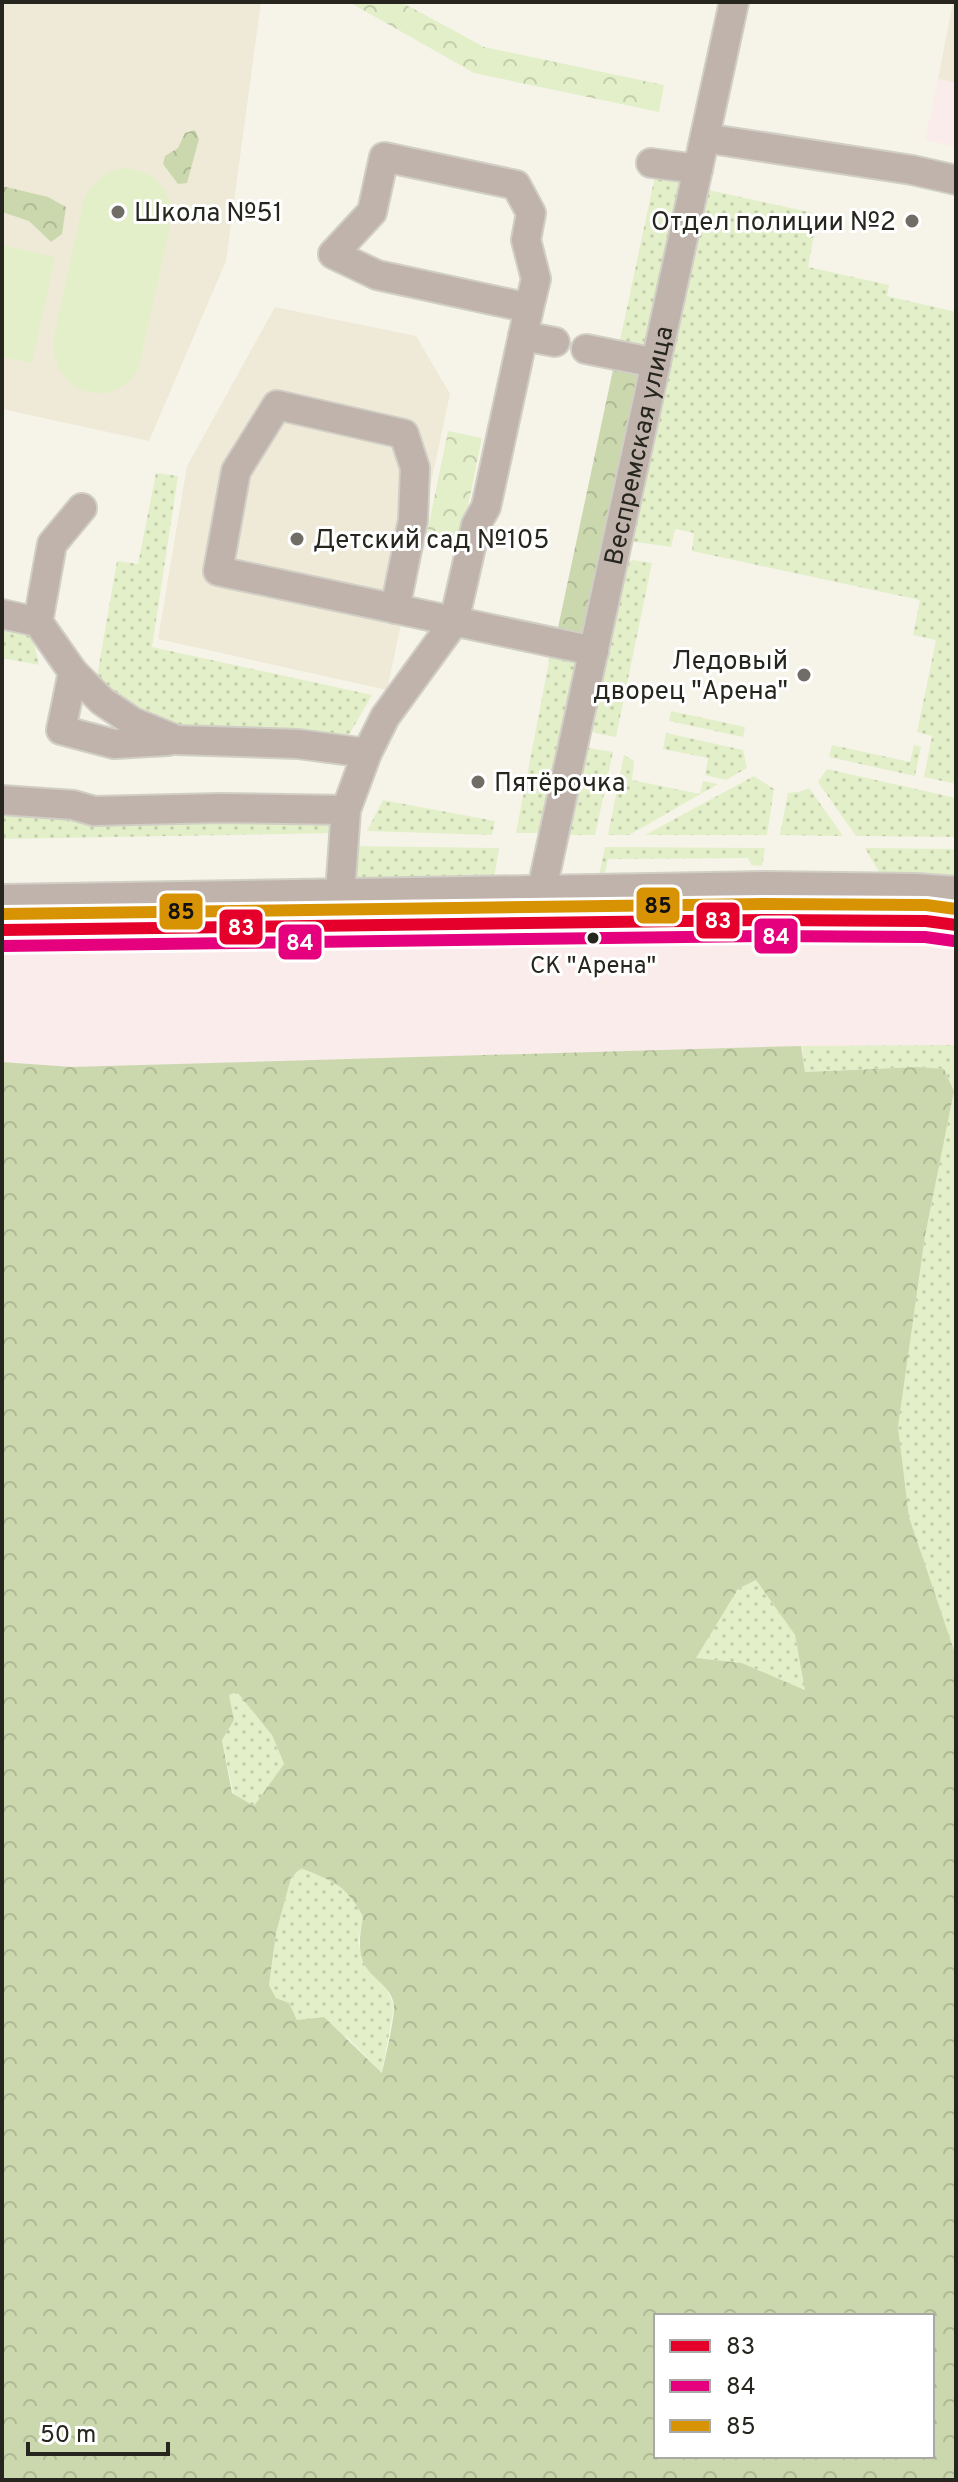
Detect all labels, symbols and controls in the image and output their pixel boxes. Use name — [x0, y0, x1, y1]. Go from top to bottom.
place label: Школа №51 — [134, 198, 282, 231]
marker: Школа №51 — [109, 203, 127, 221]
place label: Отдел полиции №2 — [651, 207, 896, 240]
marker: Отдел полиции №2 — [903, 212, 921, 230]
street label: Веспремская улица — [599, 323, 682, 569]
place label: Детский сад №105 — [313, 525, 549, 558]
marker: Детский сад №105 — [288, 530, 306, 548]
place label: Ледовый дворец "Арена" — [593, 646, 788, 709]
marker: Ледовый дворец "Арена" — [795, 666, 813, 684]
place label: Пятёрочка — [494, 768, 626, 801]
marker: Пятёрочка — [469, 773, 487, 791]
line badge: 85 — [635, 886, 681, 925]
line badge: 85 — [158, 892, 204, 931]
text: 85 — [644, 894, 672, 921]
text: 85 — [167, 900, 195, 927]
line badge: 83 — [695, 901, 741, 940]
line badge: 83 — [218, 908, 264, 946]
text: 83 — [704, 909, 732, 936]
text: 83 — [227, 916, 255, 943]
line badge: 84 — [753, 917, 799, 955]
line badge: 84 — [277, 923, 323, 961]
text: 84 — [762, 925, 790, 952]
marker: СК "Арена" — [585, 930, 601, 946]
text: 84 — [286, 931, 314, 958]
place label: СК "Арена" — [530, 952, 656, 982]
legend — [654, 2314, 934, 2458]
text: 83 — [726, 2333, 755, 2363]
text: 84 — [726, 2373, 756, 2403]
scale bar — [28, 2406, 168, 2456]
text: 85 — [726, 2413, 756, 2443]
text: 50 m — [40, 2421, 96, 2451]

